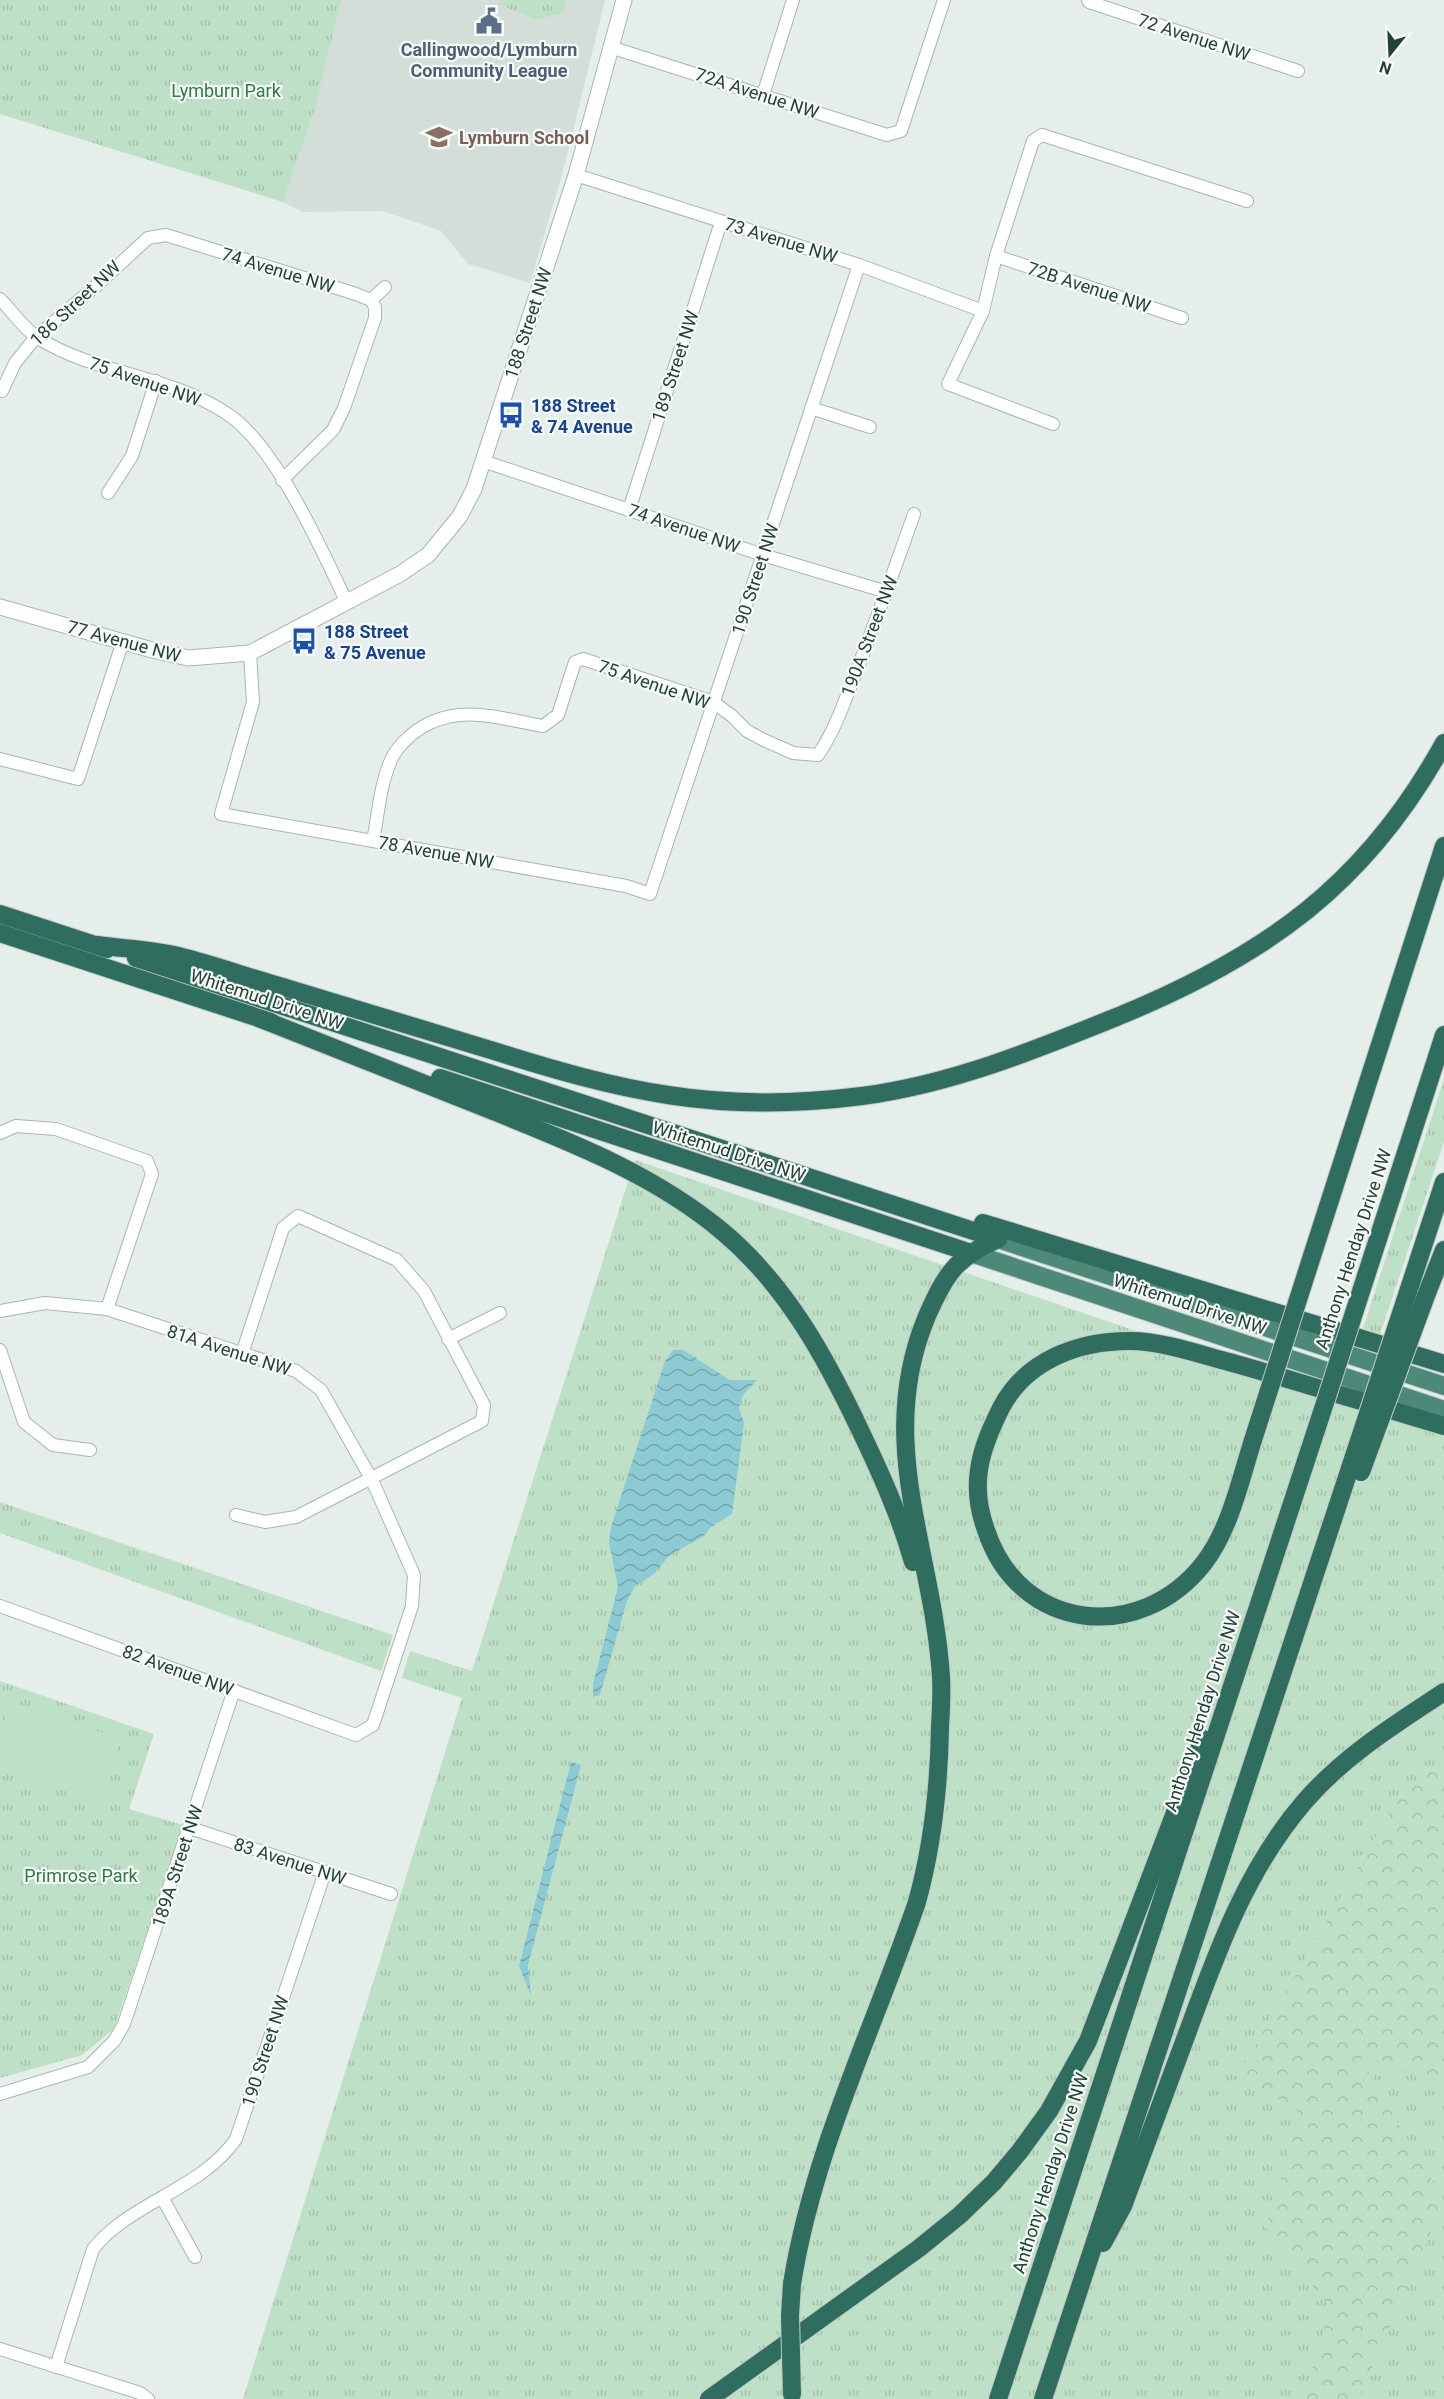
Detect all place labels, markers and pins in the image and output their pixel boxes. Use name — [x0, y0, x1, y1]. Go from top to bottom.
public building icon: Callingwood/Lymburn Community League — [474, 6, 504, 36]
place label: Callingwood/Lymburn Community League — [401, 39, 577, 81]
school or university icon: Lymburn School — [424, 122, 454, 152]
place label: Lymburn School — [459, 127, 589, 148]
place label: 188 Street & 74 Avenue — [531, 395, 633, 437]
bus stop icon: 188 Street & 74 Avenue — [496, 400, 526, 430]
place label: 188 Street & 75 Avenue — [324, 621, 426, 663]
bus stop icon: 188 Street & 75 Avenue — [289, 626, 319, 656]

